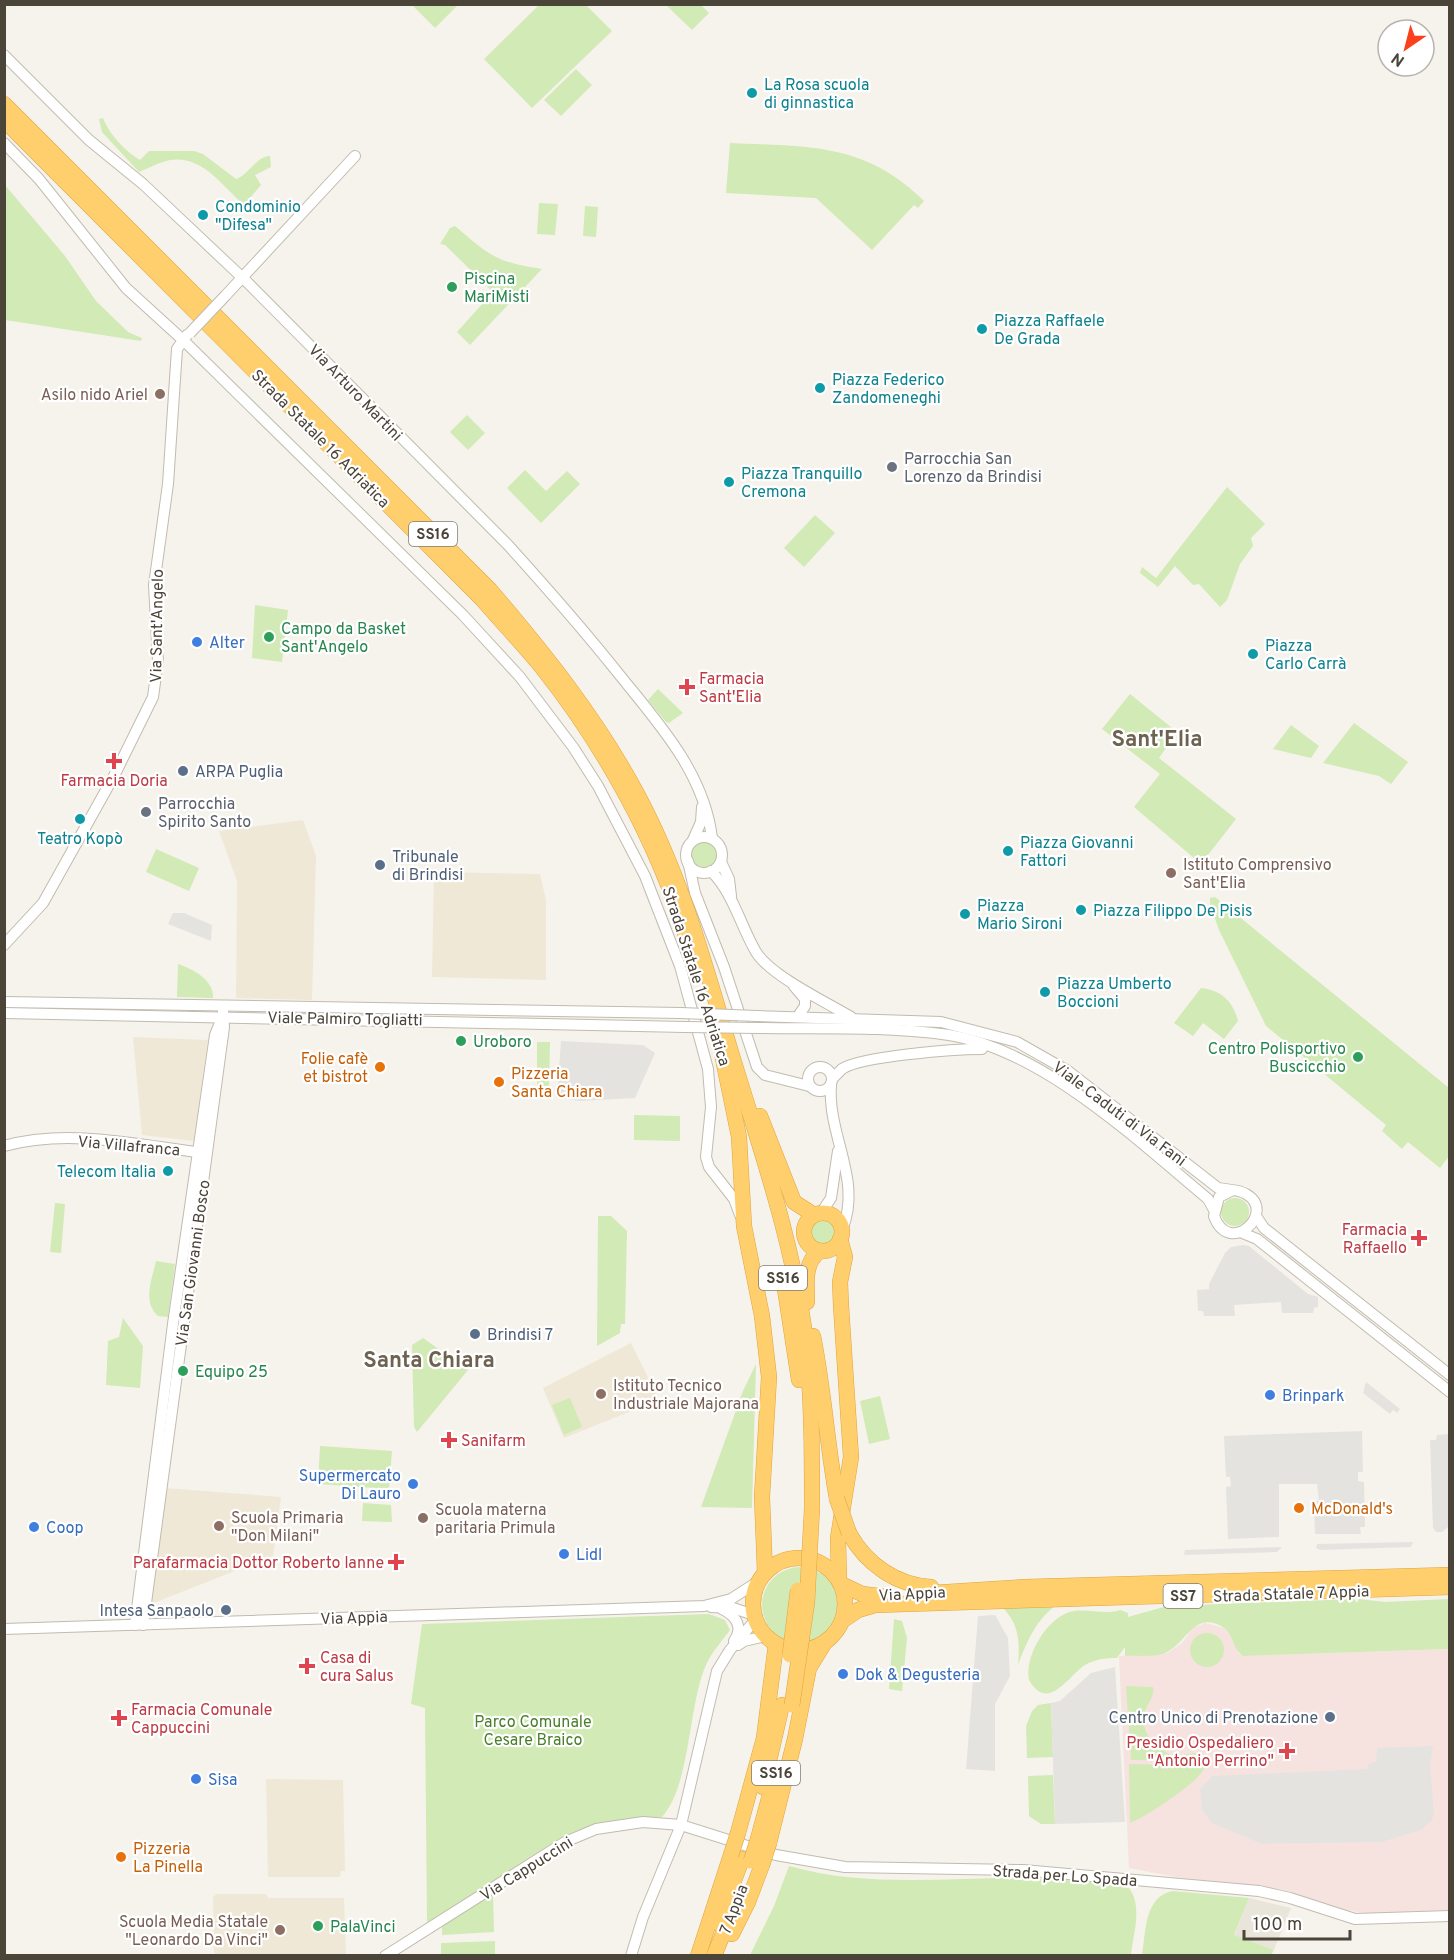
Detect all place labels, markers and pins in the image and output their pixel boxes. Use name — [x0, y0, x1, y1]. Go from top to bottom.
place label: La Rosa scuola di ginnastica — [764, 76, 869, 114]
marker: La Rosa scuola di ginnastica — [745, 86, 759, 100]
place label: Condominio "Difesa" — [215, 198, 301, 236]
marker: Condominio "Difesa" — [196, 208, 210, 222]
place label: Piscina MariMisti — [464, 270, 529, 308]
marker: Piscina MariMisti — [445, 280, 459, 294]
place label: Piazza Raffaele De Grada — [994, 312, 1105, 350]
marker: Piazza Raffaele De Grada — [975, 322, 989, 336]
place label: Piazza Federico Zandomeneghi — [832, 371, 945, 409]
marker: Piazza Federico Zandomeneghi — [813, 381, 827, 395]
place label: Asilo nido Ariel — [41, 386, 148, 406]
marker: Asilo nido Ariel — [153, 387, 167, 401]
place label: Parrocchia San Lorenzo da Brindisi — [904, 450, 1042, 488]
marker: Parrocchia San Lorenzo da Brindisi — [885, 460, 899, 474]
place label: Piazza Tranquillo Cremona — [741, 465, 862, 503]
marker: Piazza Tranquillo Cremona — [722, 475, 736, 489]
place label: Campo da Basket Sant'Angelo — [281, 620, 406, 658]
marker: Campo da Basket Sant'Angelo — [262, 630, 276, 644]
place label: Alter — [209, 634, 245, 654]
marker: Alter — [190, 635, 204, 649]
place label: Piazza Carlo Carrà — [1265, 637, 1346, 675]
marker: Piazza Carlo Carrà — [1246, 647, 1260, 661]
place label: Farmacia Sant'Elia — [699, 670, 764, 708]
marker: Farmacia Sant'Elia — [680, 680, 694, 694]
marker: Farmacia Doria — [107, 754, 121, 768]
place label: ARPA Puglia — [195, 763, 283, 783]
marker: ARPA Puglia — [176, 764, 190, 778]
place label: Farmacia Doria — [60, 772, 168, 792]
place label: Parrocchia Spirito Santo — [158, 795, 251, 833]
marker: Parrocchia Spirito Santo — [139, 805, 153, 819]
marker: Teatro Kopò — [73, 812, 87, 826]
place label: Teatro Kopò — [37, 830, 123, 850]
place label: Piazza Giovanni Fattori — [1020, 834, 1134, 872]
marker: Piazza Giovanni Fattori — [1001, 844, 1015, 858]
place label: Tribunale di Brindisi — [392, 848, 463, 886]
place label: Istituto Comprensivo Sant'Elia — [1183, 856, 1332, 894]
marker: Tribunale di Brindisi — [373, 858, 387, 872]
marker: Istituto Comprensivo Sant'Elia — [1164, 866, 1178, 880]
place label: Piazza Mario Sironi — [977, 897, 1062, 935]
place label: Piazza Filippo De Pisis — [1093, 902, 1253, 922]
marker: Piazza Filippo De Pisis — [1074, 903, 1088, 917]
marker: Piazza Mario Sironi — [958, 907, 972, 921]
place label: Piazza Umberto Boccioni — [1057, 975, 1172, 1013]
marker: Piazza Umberto Boccioni — [1038, 985, 1052, 999]
place label: Uroboro — [473, 1033, 532, 1053]
marker: Uroboro — [454, 1034, 468, 1048]
place label: Centro Polisportivo Buscicchio — [1208, 1040, 1346, 1078]
place label: Folie cafè et bistrot — [301, 1050, 368, 1088]
marker: Centro Polisportivo Buscicchio — [1351, 1050, 1365, 1064]
marker: Folie cafè et bistrot — [373, 1060, 387, 1074]
place label: Pizzeria Santa Chiara — [511, 1065, 602, 1103]
marker: Pizzeria Santa Chiara — [492, 1075, 506, 1089]
place label: Telecom Italia — [57, 1163, 156, 1183]
marker: Telecom Italia — [161, 1164, 175, 1178]
place label: Farmacia Raffaello — [1342, 1221, 1407, 1259]
marker: Farmacia Raffaello — [1412, 1231, 1426, 1245]
place label: Brindisi 7 — [487, 1326, 553, 1346]
marker: Brindisi 7 — [468, 1327, 482, 1341]
place label: Equipo 25 — [195, 1363, 268, 1383]
marker: Equipo 25 — [176, 1364, 190, 1378]
place label: Istituto Tecnico Industriale Majorana — [613, 1377, 759, 1415]
marker: Istituto Tecnico Industriale Majorana — [594, 1387, 608, 1401]
place label: Brinpark — [1282, 1387, 1344, 1407]
marker: Brinpark — [1263, 1388, 1277, 1402]
place label: Sanifarm — [461, 1432, 526, 1452]
marker: Sanifarm — [442, 1433, 456, 1447]
place label: Supermercato Di Lauro — [299, 1467, 401, 1505]
marker: Supermercato Di Lauro — [406, 1477, 420, 1491]
place label: McDonald's — [1311, 1500, 1393, 1520]
place label: Scuola materna paritaria Primula — [435, 1501, 555, 1539]
marker: McDonald's — [1292, 1501, 1306, 1515]
place label: Scuola Primaria "Don Milani" — [231, 1509, 344, 1547]
marker: Scuola materna paritaria Primula — [416, 1511, 430, 1525]
place label: Coop — [46, 1519, 84, 1539]
marker: Scuola Primaria "Don Milani" — [212, 1519, 226, 1533]
marker: Coop — [27, 1520, 41, 1534]
place label: Lidl — [576, 1546, 602, 1566]
marker: Lidl — [557, 1547, 571, 1561]
place label: Parafarmacia Dottor Roberto Ianne — [133, 1554, 384, 1574]
marker: Parafarmacia Dottor Roberto Ianne — [389, 1555, 403, 1569]
place label: Intesa Sanpaolo — [99, 1602, 214, 1622]
marker: Intesa Sanpaolo — [219, 1603, 233, 1617]
place label: Casa di cura Salus — [320, 1649, 394, 1687]
marker: Casa di cura Salus — [298, 1657, 316, 1675]
place label: Dok & Degusteria — [855, 1666, 980, 1686]
marker: Dok & Degusteria — [836, 1667, 850, 1681]
place label: Farmacia Comunale Cappuccini — [131, 1701, 272, 1739]
place label: Centro Unico di Prenotazione — [1109, 1709, 1318, 1729]
marker: Centro Unico di Prenotazione — [1323, 1710, 1337, 1724]
marker: Farmacia Comunale Cappuccini — [112, 1711, 126, 1725]
place label: Presidio Ospedaliero "Antonio Perrino" — [1126, 1734, 1274, 1772]
marker: Presidio Ospedaliero "Antonio Perrino" — [1278, 1742, 1296, 1760]
place label: Sisa — [208, 1771, 237, 1791]
marker: Sisa — [189, 1772, 203, 1786]
place label: Pizzeria La Pinella — [133, 1840, 203, 1878]
marker: Pizzeria La Pinella — [114, 1850, 128, 1864]
place label: Scuola Media Statale "Leonardo Da Vinci" — [119, 1913, 268, 1951]
place label: PalaVinci — [330, 1918, 396, 1938]
marker: PalaVinci — [311, 1919, 325, 1933]
marker: Scuola Media Statale "Leonardo Da Vinci" — [273, 1923, 287, 1937]

